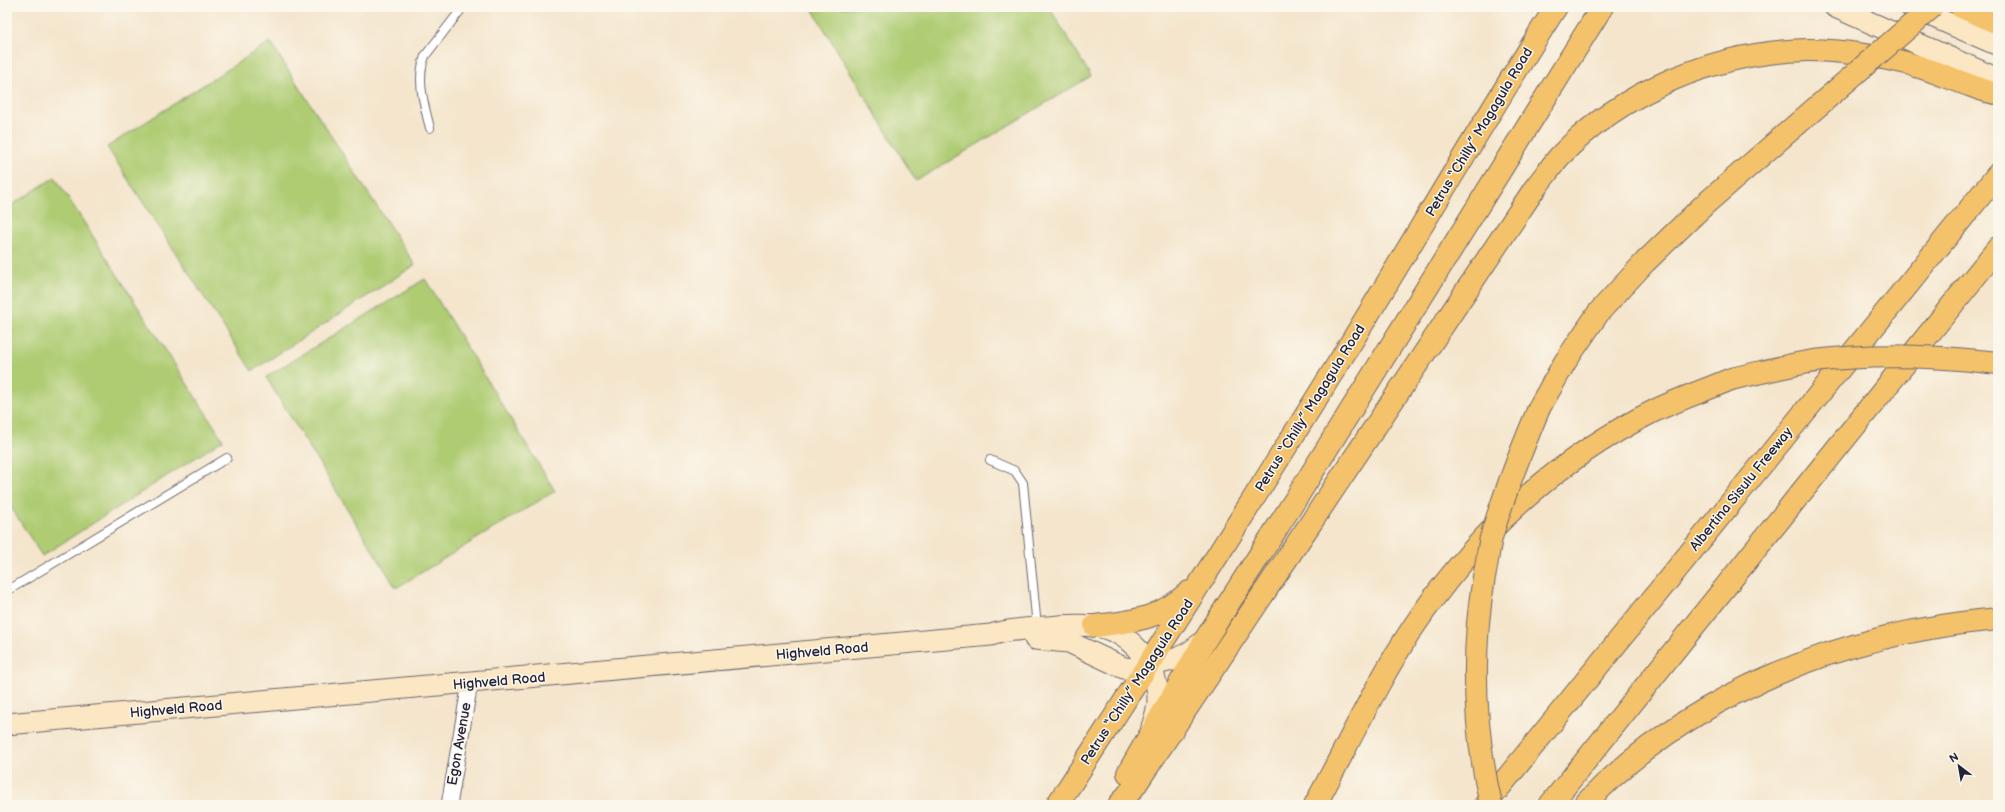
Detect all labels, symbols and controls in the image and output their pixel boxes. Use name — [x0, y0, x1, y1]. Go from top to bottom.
street label: Petrus “Chilly” Magagula Road — [1422, 44, 1536, 220]
street label: Petrus “Chilly” Magagula Road — [1251, 321, 1369, 495]
street label: Albertina Sisulu Freeway — [1686, 423, 1797, 554]
street label: Petrus “Chilly” Magagula Road — [1077, 596, 1197, 768]
street label: Highveld Road — [775, 638, 869, 664]
street label: Highveld Road — [452, 668, 546, 694]
street label: Highveld Road — [129, 696, 223, 722]
street label: Egon Avenue — [443, 701, 475, 787]
north arrow — [1939, 746, 1979, 786]
text: N — [1947, 750, 1961, 766]

